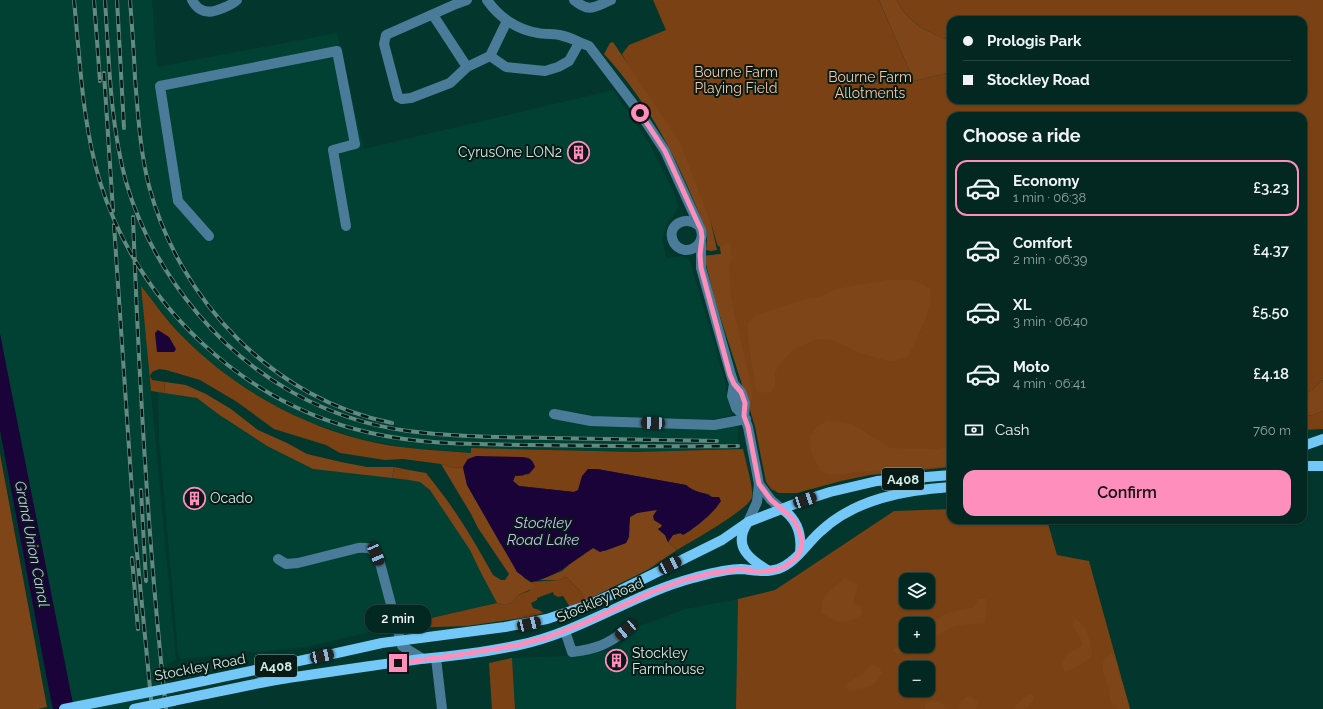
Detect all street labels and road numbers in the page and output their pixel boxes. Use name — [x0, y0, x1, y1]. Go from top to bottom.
road number: A408 — [882, 468, 924, 490]
street label: Stockley Road — [554, 575, 646, 625]
street label: Stockley Road — [153, 650, 247, 684]
road number: A408 — [255, 655, 297, 677]

